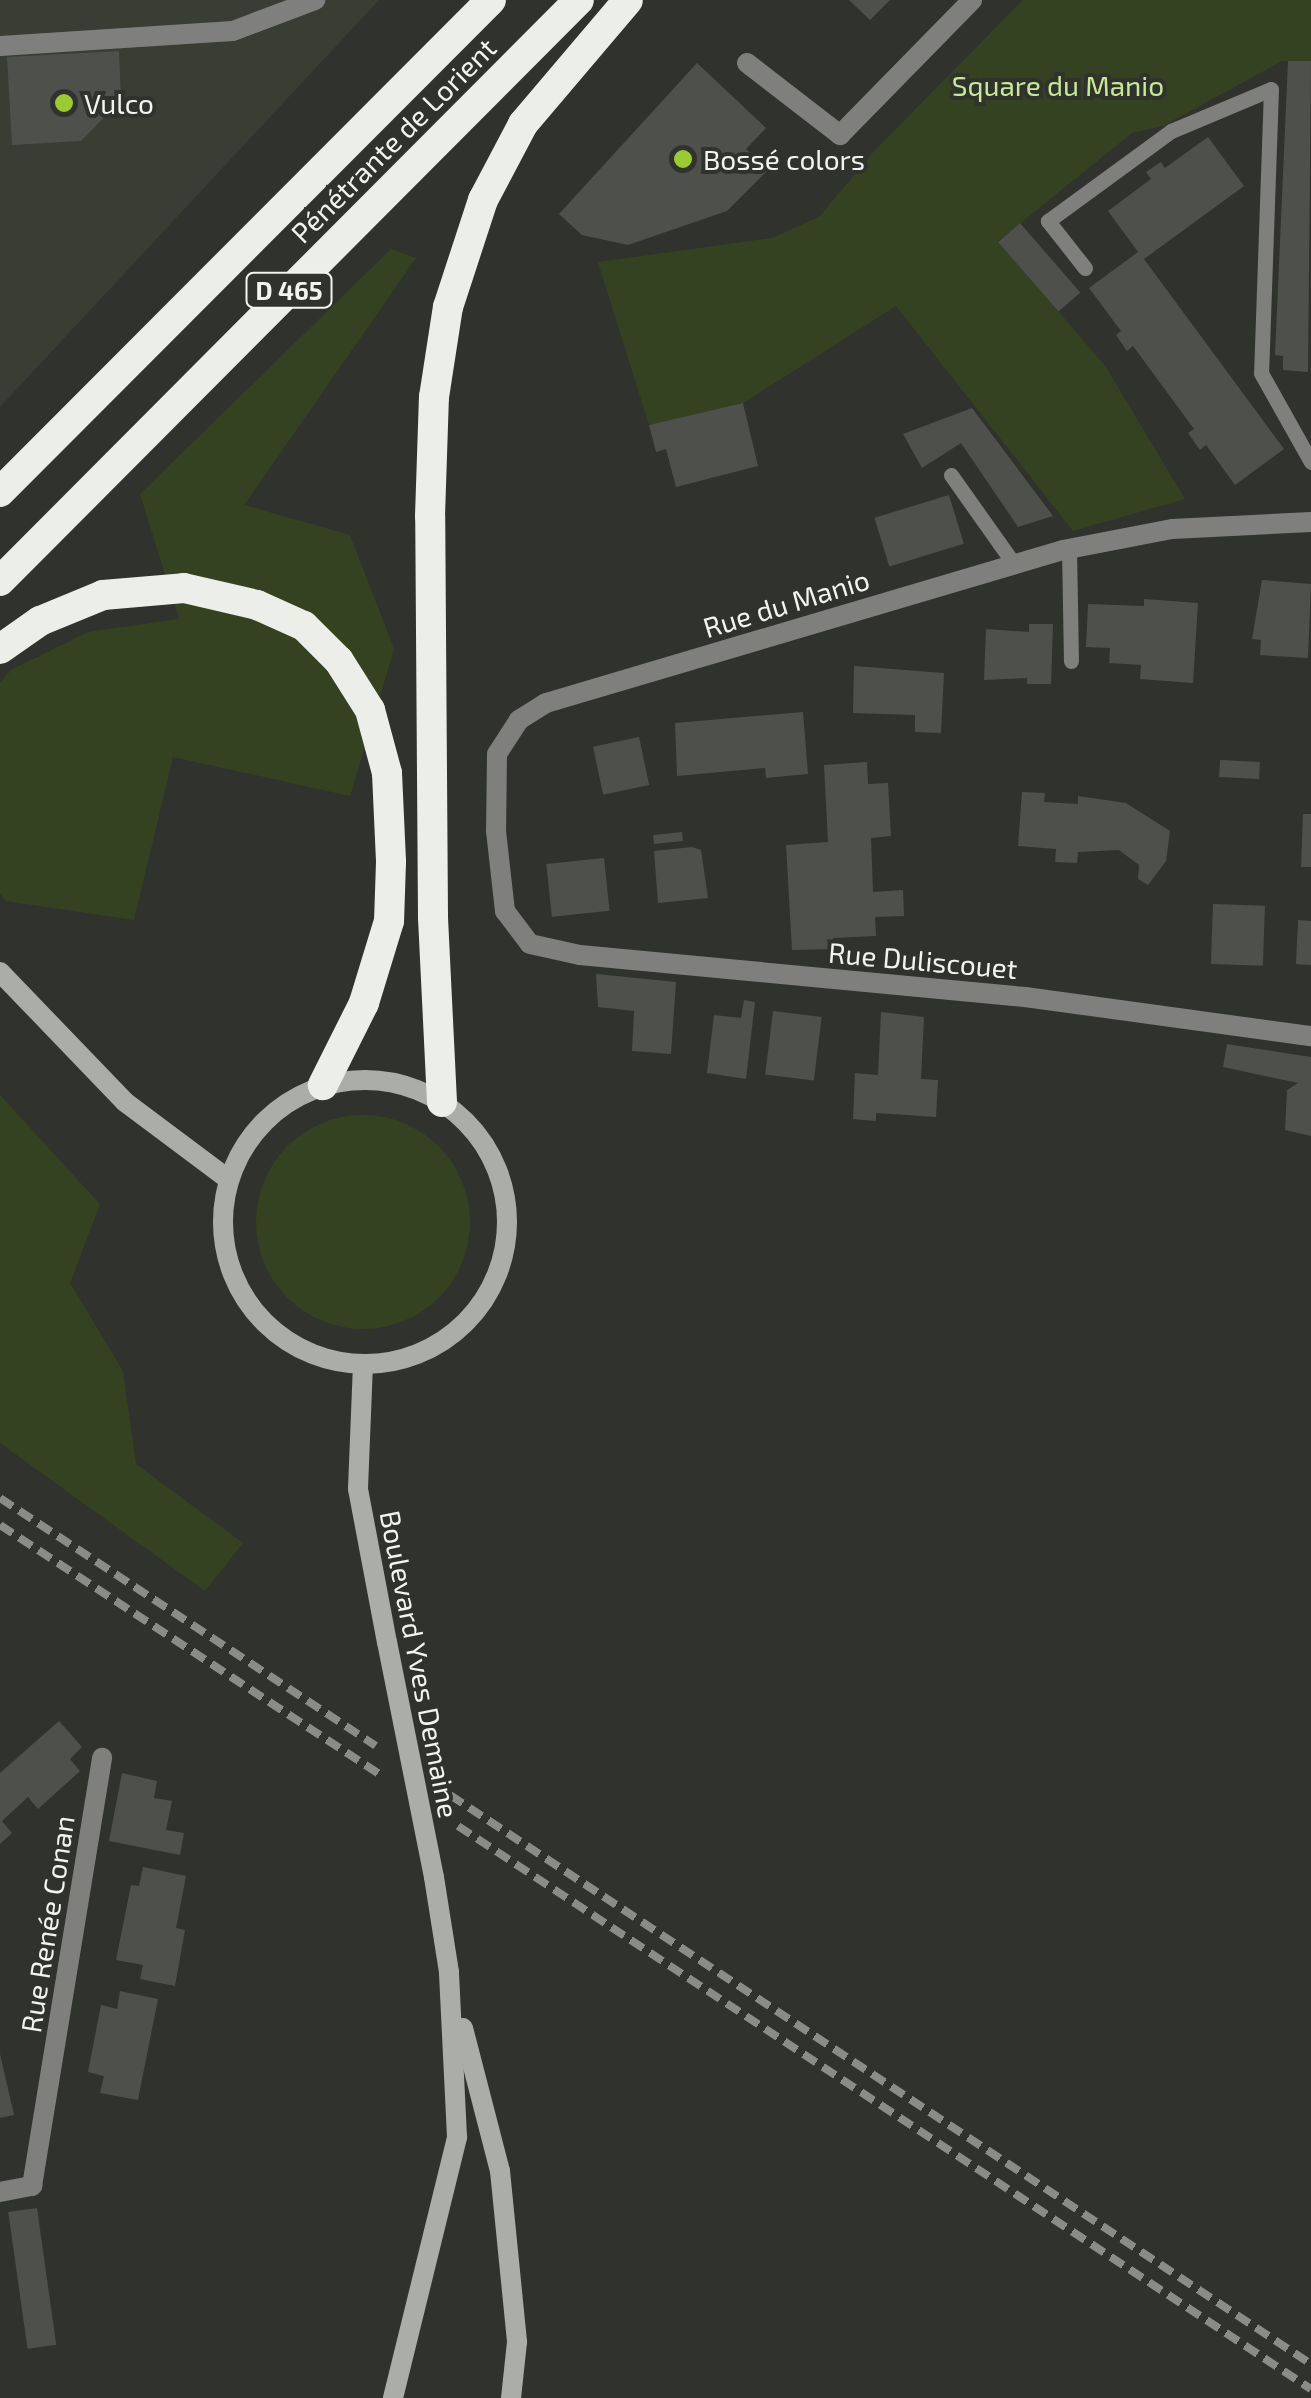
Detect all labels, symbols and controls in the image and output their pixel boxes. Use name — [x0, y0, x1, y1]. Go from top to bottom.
street label: Pénétrante de Lorient — [284, 31, 502, 249]
park label: Square du Manio — [952, 68, 1164, 102]
place label: Vulco — [84, 86, 154, 120]
marker: Vulco — [53, 92, 75, 114]
place label: Bossé colors — [703, 142, 865, 176]
marker: Bossé colors — [672, 148, 694, 170]
road number: D 465 — [244, 270, 334, 310]
street label: Rue du Manio — [699, 562, 873, 644]
street label: Rue Duliscouet — [827, 935, 1019, 985]
street label: Boulevard Yves Demaine — [374, 1507, 466, 1821]
street label: Rue Renée Conan — [13, 1813, 81, 2035]

